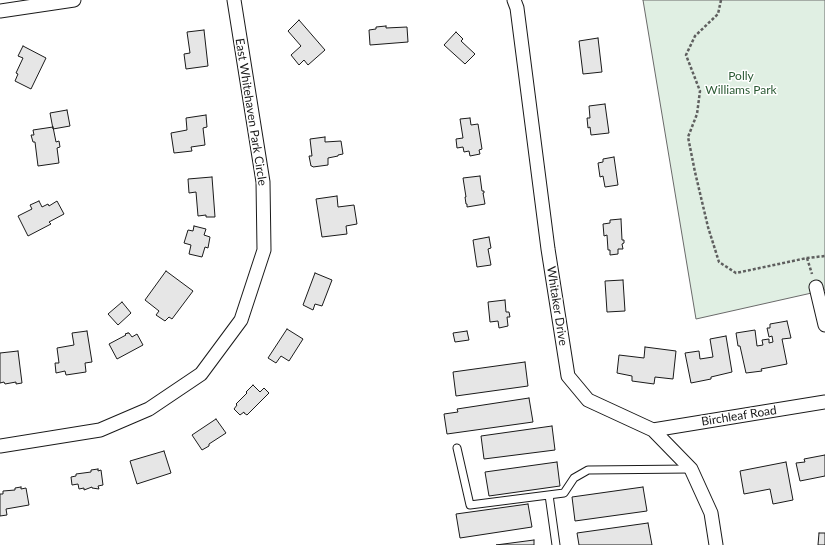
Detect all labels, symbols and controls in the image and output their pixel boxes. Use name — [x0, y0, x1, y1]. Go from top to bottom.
street label: East Whitehaven Park Circle — [232, 37, 270, 187]
park label: Polly Williams Park — [705, 69, 777, 97]
street label: Whitaker Drive — [544, 265, 570, 347]
street label: Birchleaf Road — [700, 403, 778, 429]

